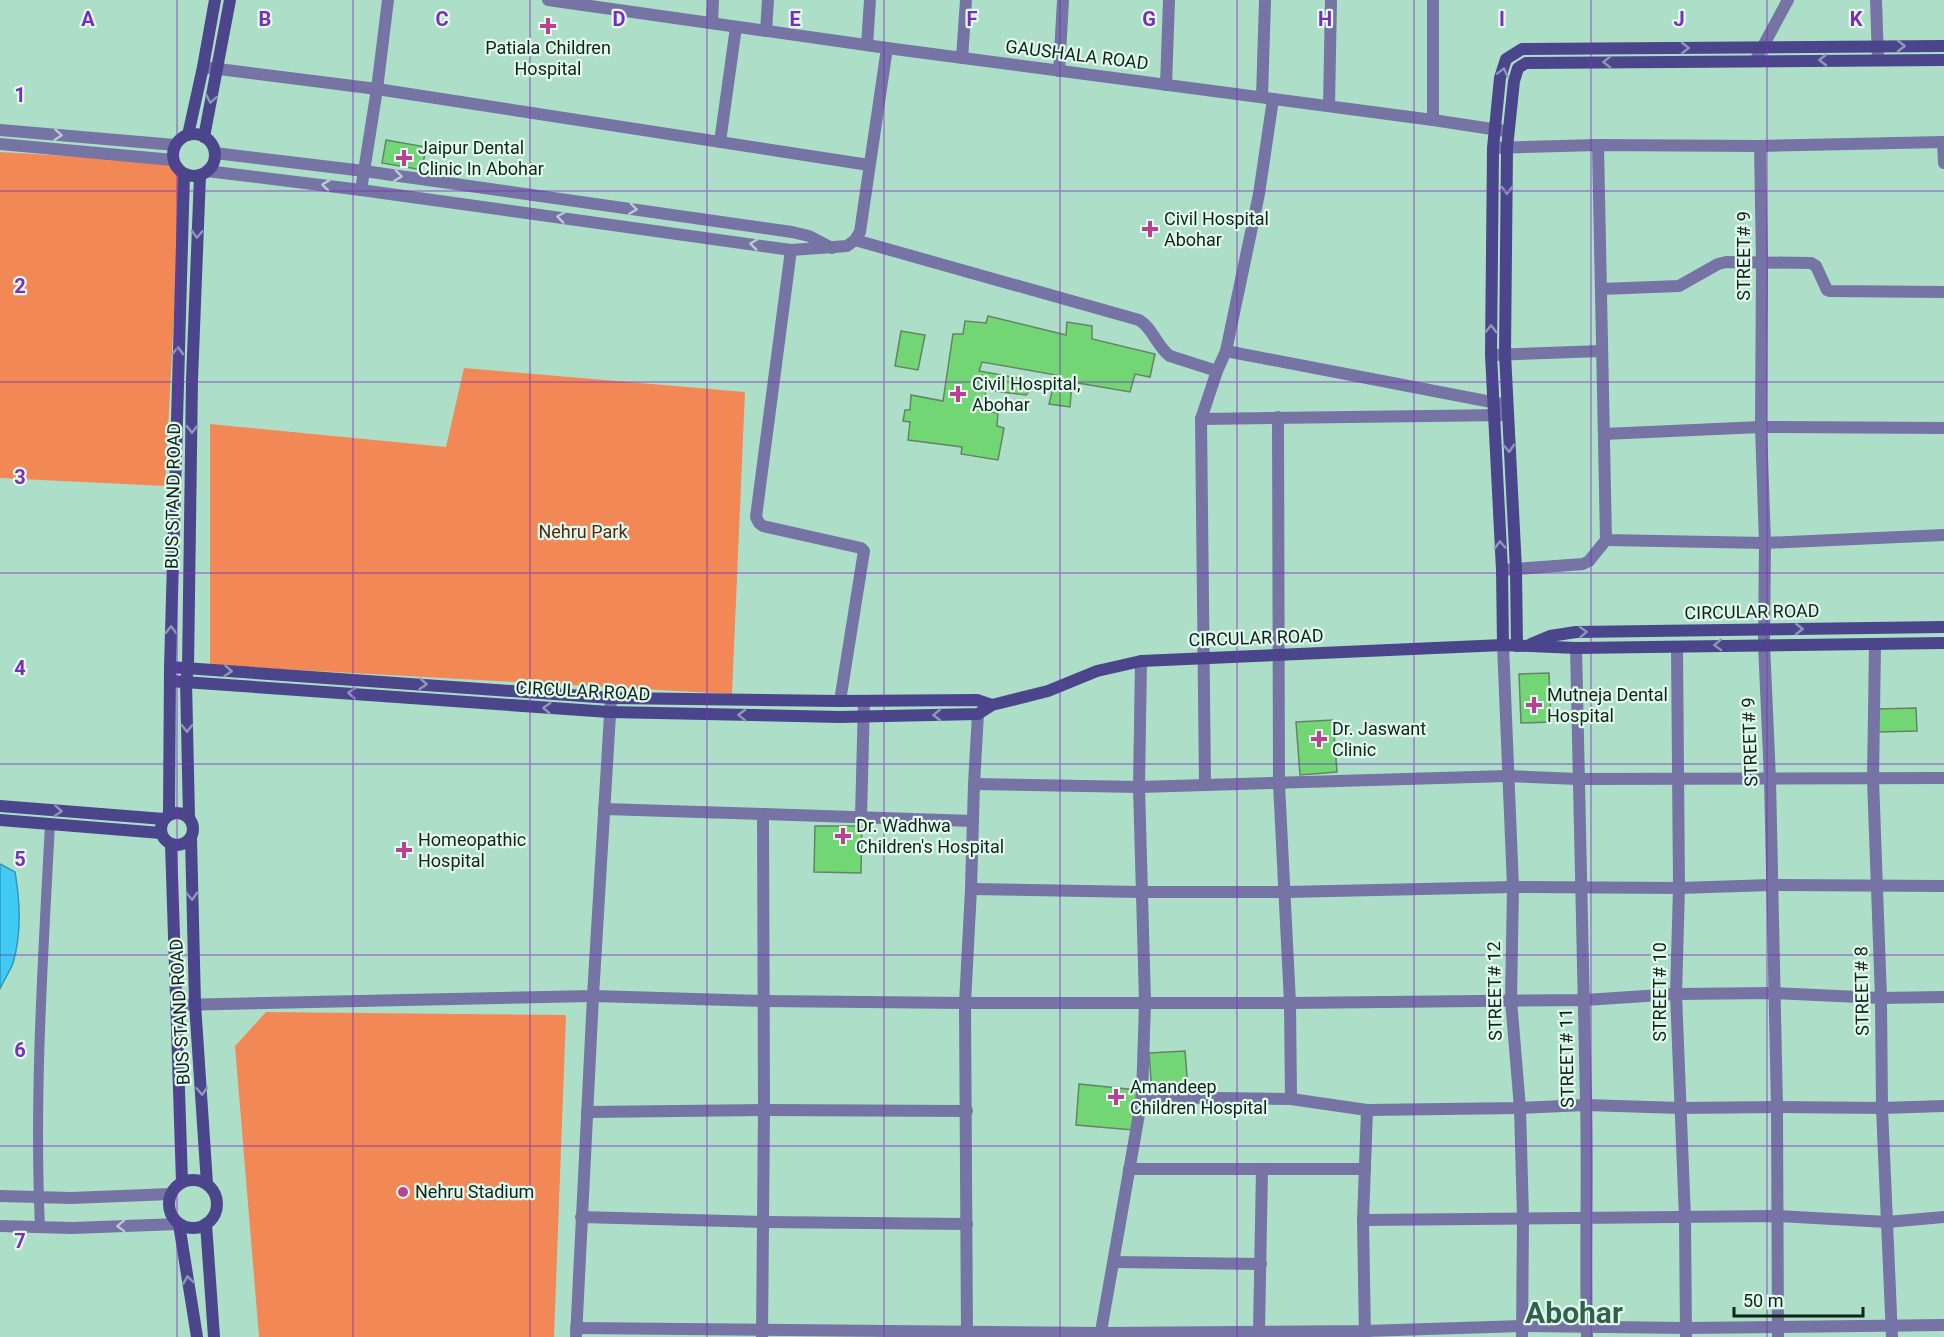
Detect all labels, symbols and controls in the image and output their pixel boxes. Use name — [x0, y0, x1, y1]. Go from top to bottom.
text: A — [81, 7, 95, 31]
text: B — [259, 7, 271, 31]
text: C — [435, 7, 449, 31]
text: D — [613, 7, 626, 31]
text: E — [789, 7, 801, 31]
text: F — [967, 7, 978, 31]
text: G — [1142, 7, 1156, 31]
text: H — [1318, 7, 1332, 31]
text: I — [1499, 7, 1505, 31]
text: J — [1673, 7, 1685, 31]
text: K — [1850, 7, 1863, 31]
marker: Patiala Children Hospital — [539, 17, 557, 35]
street label: GAUSHALA ROAD — [1004, 35, 1150, 74]
place label: Patiala Children Hospital — [485, 37, 611, 79]
one-way arrow — [1896, 40, 1905, 52]
one-way arrow — [1680, 42, 1689, 54]
one-way arrow — [1818, 54, 1827, 66]
one-way arrow — [1602, 56, 1611, 69]
one-way arrow — [1495, 67, 1508, 77]
text: 1 — [14, 83, 26, 107]
one-way arrow — [205, 93, 218, 103]
one-way arrow — [54, 128, 63, 141]
place label: Jaipur Dental Clinic In Abohar — [418, 137, 544, 179]
marker: Jaipur Dental Clinic In Abohar — [395, 149, 413, 167]
one-way arrow — [393, 169, 403, 181]
one-way arrow — [321, 180, 330, 192]
one-way arrow — [1501, 186, 1513, 195]
one-way arrow — [628, 203, 637, 215]
place label: Civil Hospital Abohar — [1164, 208, 1269, 250]
one-way arrow — [556, 211, 565, 223]
street label: STREET# 9 — [1733, 211, 1754, 301]
marker: Civil Hospital Abohar — [1141, 220, 1159, 238]
one-way arrow — [191, 229, 204, 238]
one-way arrow — [749, 239, 758, 251]
text: 2 — [14, 274, 26, 298]
one-way arrow — [1485, 324, 1497, 333]
one-way arrow — [172, 347, 184, 356]
place label: Civil Hospital, Abohar — [972, 373, 1081, 415]
marker: Civil Hospital, Abohar — [949, 385, 967, 403]
street label: BUS STAND ROAD — [161, 423, 184, 569]
one-way arrow — [185, 424, 198, 433]
one-way arrow — [1502, 444, 1515, 453]
text: 3 — [14, 465, 26, 489]
park label: Nehru Park — [538, 521, 628, 542]
one-way arrow — [1494, 540, 1507, 549]
street label: CIRCULAR ROAD — [1684, 600, 1820, 623]
one-way arrow — [1795, 623, 1804, 635]
one-way arrow — [165, 625, 177, 634]
street label: CIRCULAR ROAD — [1188, 625, 1324, 650]
one-way arrow — [1579, 626, 1588, 639]
one-way arrow — [1713, 639, 1722, 652]
text: 4 — [14, 656, 26, 680]
one-way arrow — [224, 664, 233, 677]
street label: CIRCULAR ROAD — [515, 676, 651, 705]
one-way arrow — [418, 678, 427, 691]
place label: Mutneja Dental Hospital — [1547, 684, 1668, 726]
one-way arrow — [348, 687, 357, 700]
marker: Mutneja Dental Hospital — [1525, 696, 1543, 714]
street label: STREET# 9 — [1737, 697, 1762, 787]
one-way arrow — [542, 702, 551, 715]
one-way arrow — [737, 709, 746, 721]
one-way arrow — [932, 709, 941, 721]
place label: Dr. Jaswant Clinic — [1332, 718, 1426, 760]
one-way arrow — [181, 724, 193, 733]
marker: Dr. Jaswant Clinic — [1310, 730, 1328, 748]
one-way arrow — [54, 804, 63, 817]
place label: Dr. Wadhwa Children's Hospital — [856, 815, 1004, 857]
marker: Dr. Wadhwa Children's Hospital — [834, 827, 852, 845]
place label: Homeopathic Hospital — [418, 829, 526, 871]
marker: Homeopathic Hospital — [395, 841, 413, 859]
text: 5 — [14, 847, 26, 871]
one-way arrow — [186, 892, 199, 901]
street label: BUS STAND ROAD — [165, 938, 194, 1086]
street label: STREET# 12 — [1483, 941, 1506, 1041]
street label: STREET# 10 — [1649, 942, 1670, 1042]
street label: STREET# 8 — [1850, 946, 1873, 1036]
street label: STREET# 11 — [1555, 1008, 1578, 1108]
text: 6 — [14, 1038, 26, 1062]
place label: Amandeep Children Hospital — [1130, 1076, 1267, 1118]
one-way arrow — [195, 1086, 208, 1095]
marker: Amandeep Children Hospital — [1107, 1088, 1125, 1106]
place label: Nehru Stadium — [415, 1181, 534, 1202]
marker: Nehru Stadium — [396, 1185, 410, 1199]
one-way arrow — [116, 1220, 125, 1233]
text: 7 — [14, 1229, 26, 1253]
one-way arrow — [182, 1276, 195, 1286]
scale bar — [1734, 1280, 1863, 1318]
text: 50 m — [1743, 1290, 1783, 1311]
district label: Abohar — [1525, 1295, 1623, 1330]

